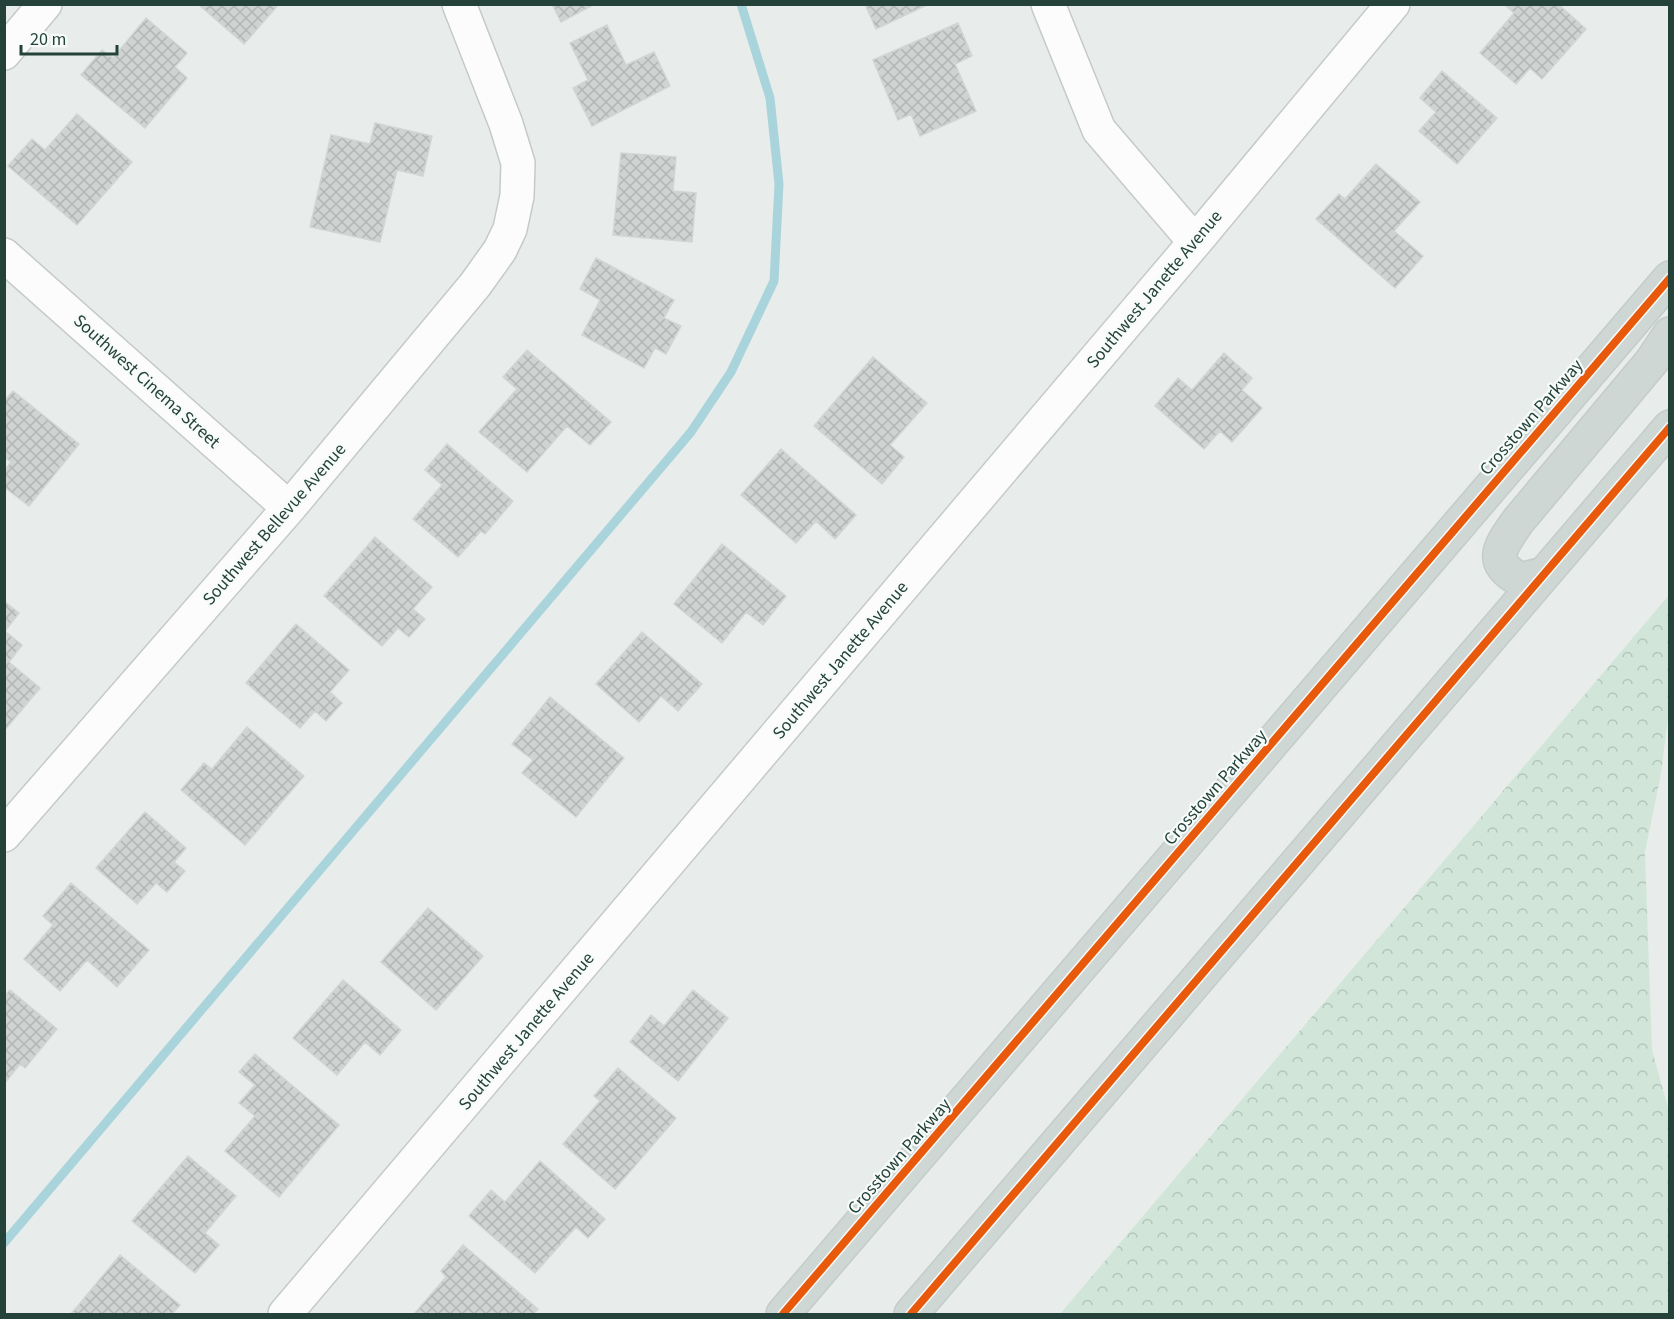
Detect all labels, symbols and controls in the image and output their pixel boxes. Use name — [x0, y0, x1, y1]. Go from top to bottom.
scale bar — [21, 18, 117, 56]
text: 20 m — [30, 27, 66, 52]
street label: Southwest Janette Avenue — [1081, 205, 1228, 374]
street label: Southwest Cinema Street — [68, 309, 226, 454]
street label: Crosstown Parkway — [1474, 353, 1589, 481]
street label: Southwest Bellevue Avenue — [197, 438, 352, 611]
street label: Southwest Janette Avenue — [767, 576, 914, 745]
street label: Crosstown Parkway — [1158, 723, 1273, 851]
street label: Southwest Janette Avenue — [453, 947, 600, 1116]
street label: Crosstown Parkway — [842, 1092, 957, 1220]

